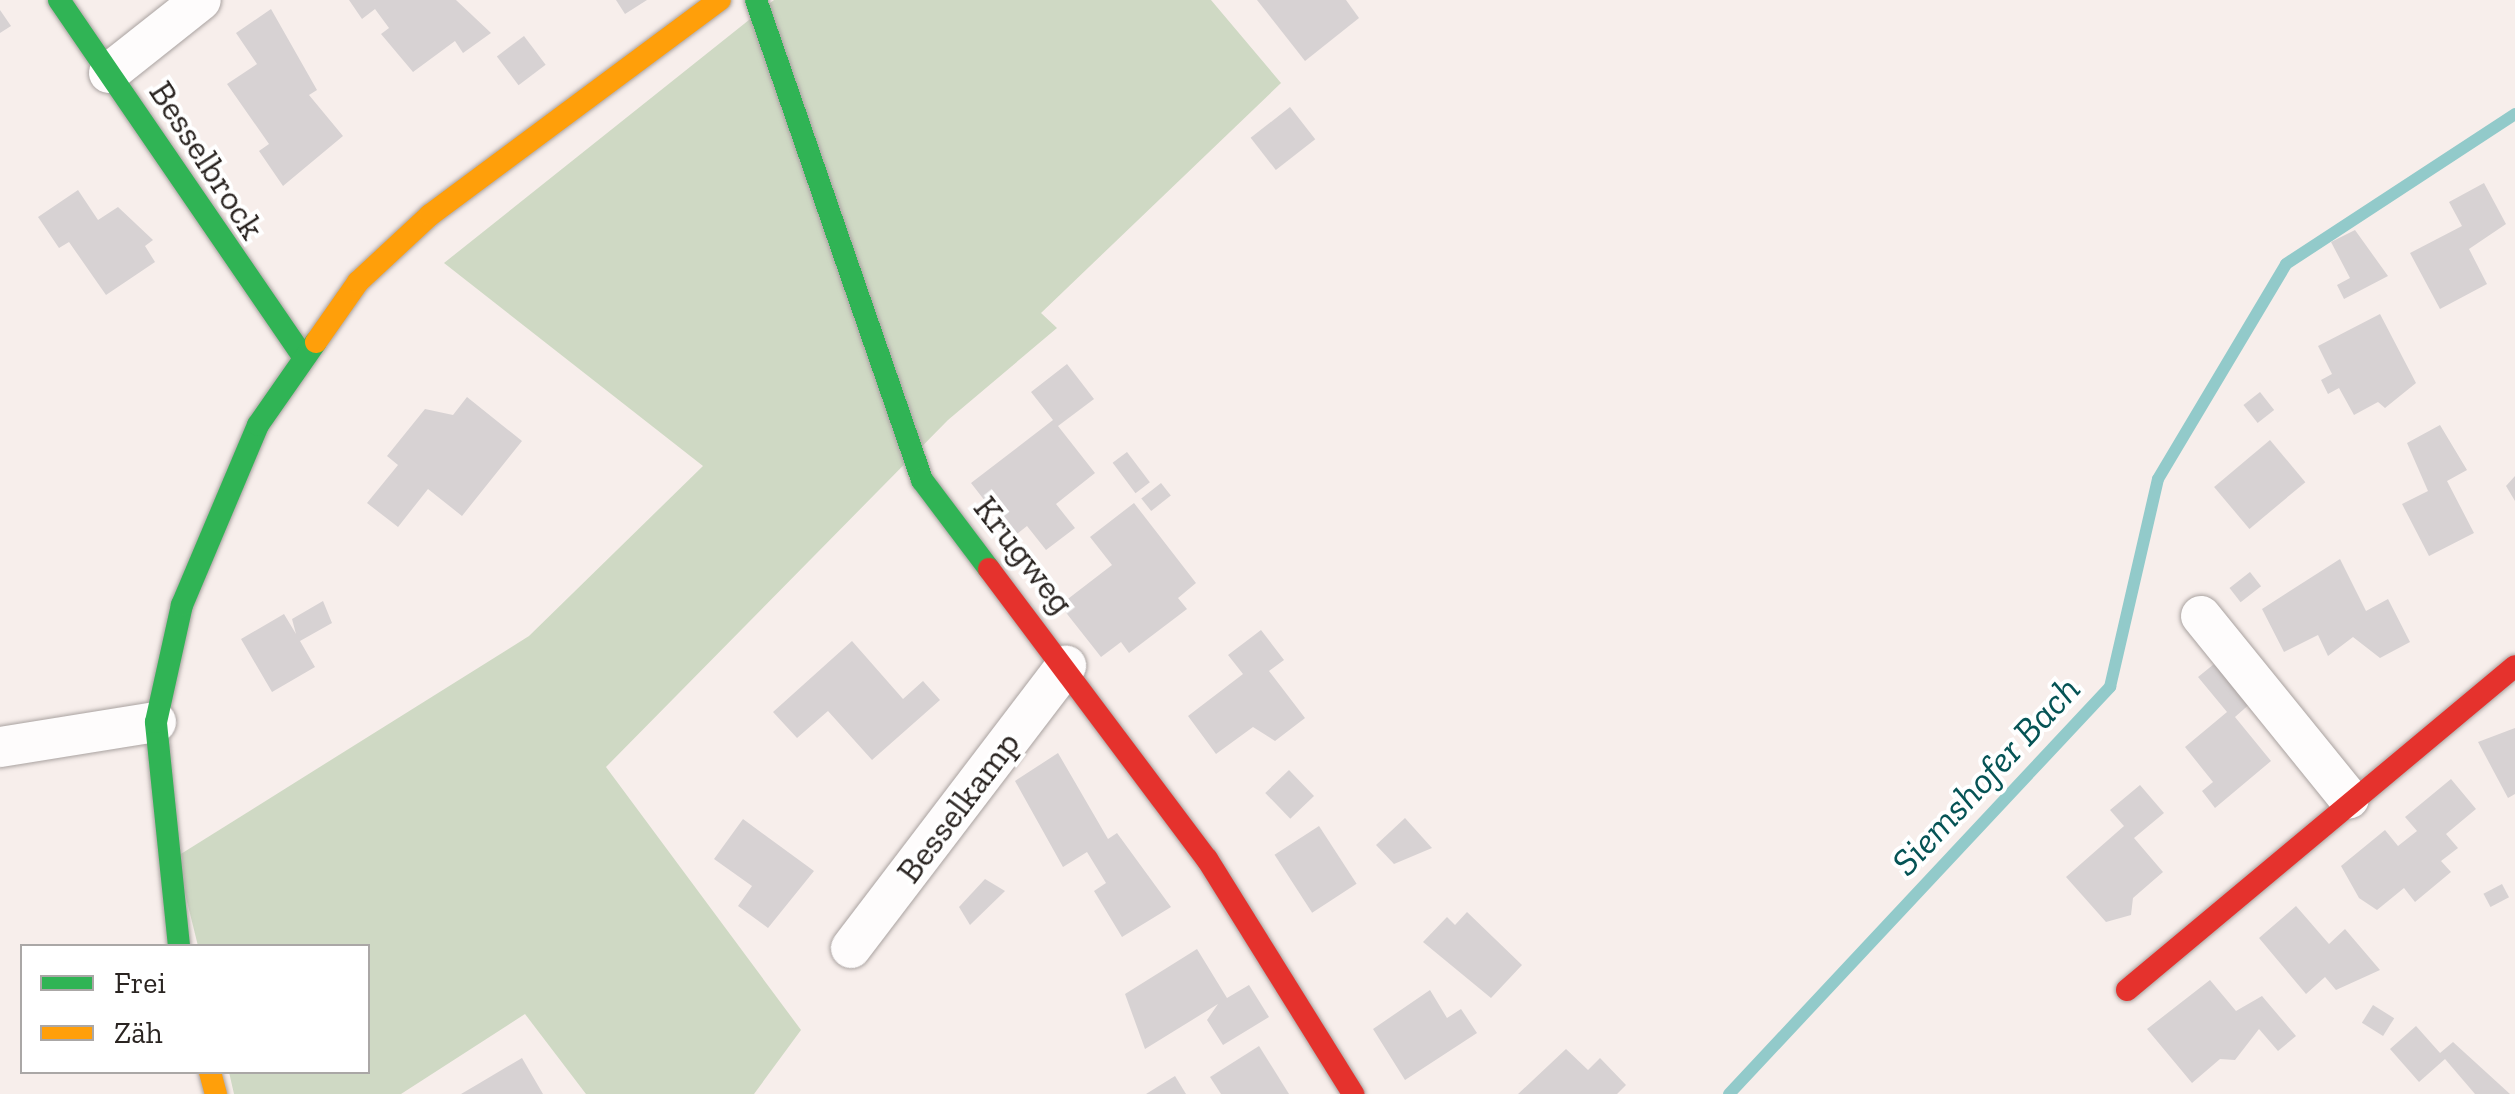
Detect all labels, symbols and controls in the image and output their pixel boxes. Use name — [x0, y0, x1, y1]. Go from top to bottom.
street label: Besselbrock — [140, 73, 274, 247]
street label: Krugweg — [965, 488, 1083, 622]
water label: Siemshofer Bach — [1882, 667, 2090, 885]
street label: Besselkamp — [887, 723, 1029, 891]
legend — [20, 944, 370, 1074]
text: Frei — [114, 965, 166, 1001]
text: Zäh — [114, 1015, 163, 1051]

